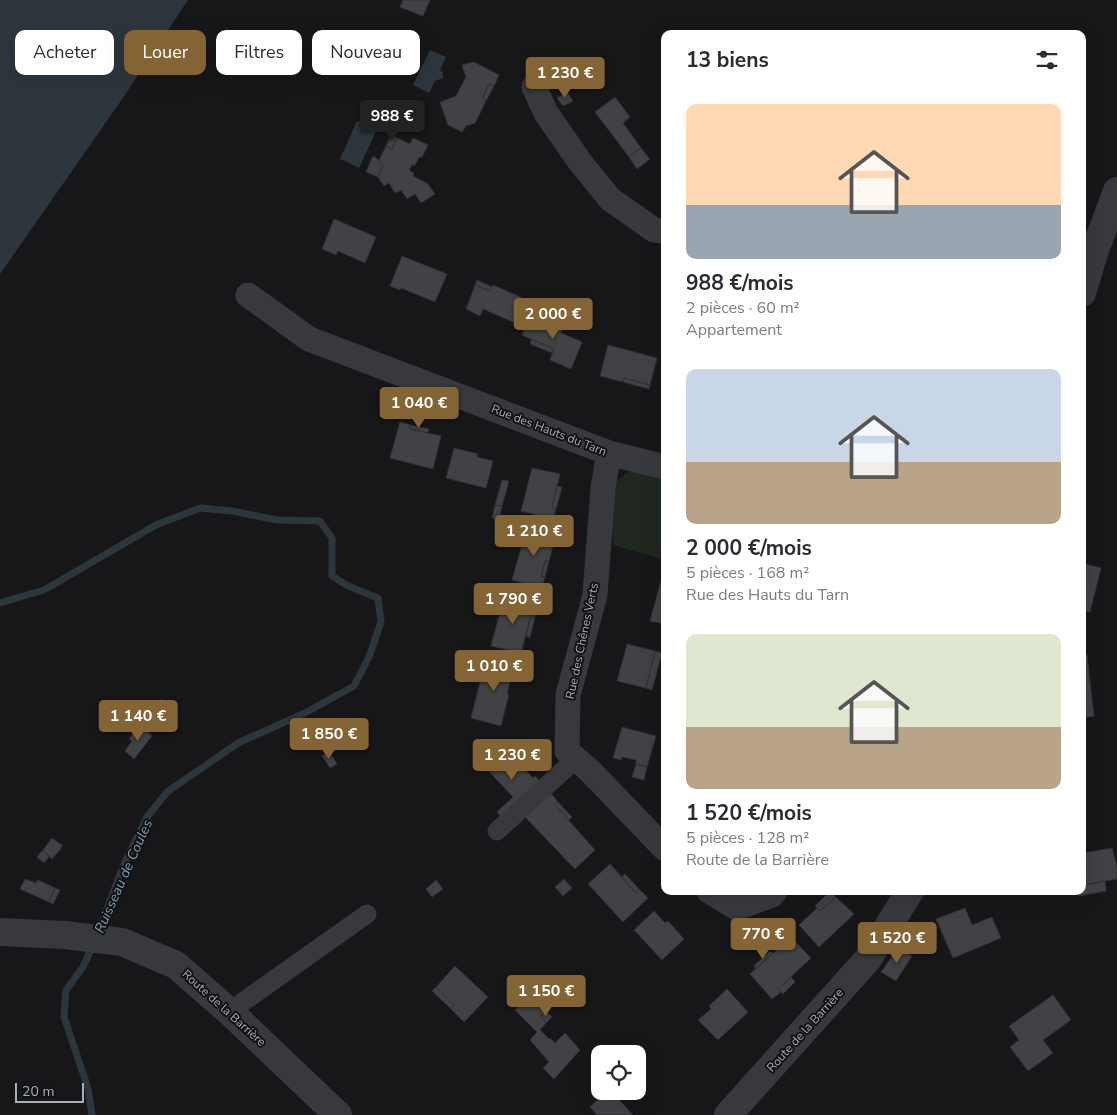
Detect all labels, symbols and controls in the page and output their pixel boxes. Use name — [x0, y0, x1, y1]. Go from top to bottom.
chip: Acheter — [15, 30, 114, 75]
chip: Louer — [124, 30, 206, 75]
chip: Filtres — [216, 30, 302, 75]
chip: Nouveau — [312, 30, 420, 75]
text: 13 biens — [686, 46, 769, 74]
icon: filters — [1033, 46, 1061, 74]
pin: 1 230 € — [519, 56, 611, 99]
text: 1 230 € — [537, 62, 593, 84]
pin: 988 € — [357, 100, 427, 142]
text: 988 € — [371, 105, 413, 127]
icon: home — [829, 137, 919, 227]
text: 988 €/mois — [686, 269, 794, 297]
text: 2 pièces · 60 m² — [686, 297, 800, 319]
pin: 2 000 € — [507, 298, 599, 340]
text: 2 000 € — [525, 303, 581, 325]
text: Appartement — [686, 319, 782, 341]
pin: 1 040 € — [373, 386, 465, 429]
text: 1 040 € — [391, 392, 447, 414]
street label: Rue des Hauts du Tarn — [489, 401, 609, 459]
icon: home — [829, 402, 919, 492]
pin: 1 210 € — [488, 514, 580, 557]
text: 1 210 € — [506, 520, 562, 542]
text: 2 000 €/mois — [686, 534, 812, 562]
text: 5 pièces · 168 m² — [686, 562, 809, 584]
street label: Rue des Chênes Verts — [562, 581, 602, 701]
pin: 1 790 € — [467, 582, 559, 625]
text: Rue des Hauts du Tarn — [686, 584, 849, 606]
text: 1 790 € — [485, 588, 541, 610]
pin: 1 010 € — [448, 650, 540, 692]
text: 1 010 € — [466, 655, 522, 677]
icon: home — [829, 667, 919, 757]
pin: 1 140 € — [92, 700, 184, 742]
text: 1 140 € — [110, 705, 166, 727]
pin: 1 850 € — [283, 718, 375, 760]
text: 1 850 € — [301, 723, 357, 745]
pin: 1 230 € — [466, 738, 558, 781]
text: 1 230 € — [484, 744, 540, 766]
text: 1 520 €/mois — [686, 799, 812, 827]
water label: Ruisseau de Coules — [90, 816, 157, 936]
text: 5 pièces · 128 m² — [686, 827, 809, 849]
text: Route de la Barrière — [686, 849, 829, 871]
pin: 770 € — [728, 918, 798, 960]
pin: 1 520 € — [851, 922, 943, 964]
text: 770 € — [742, 923, 784, 945]
text: 1 520 € — [869, 927, 925, 949]
street label: Route de la Barrière — [179, 966, 269, 1050]
pin: 1 150 € — [500, 974, 592, 1017]
text: 1 150 € — [518, 980, 574, 1002]
street label: Route de la Barrière — [763, 985, 847, 1075]
map controls — [591, 1045, 646, 1100]
button: locate — [591, 1045, 646, 1100]
scale bar — [15, 1080, 84, 1103]
text: 20 m — [22, 1082, 54, 1101]

